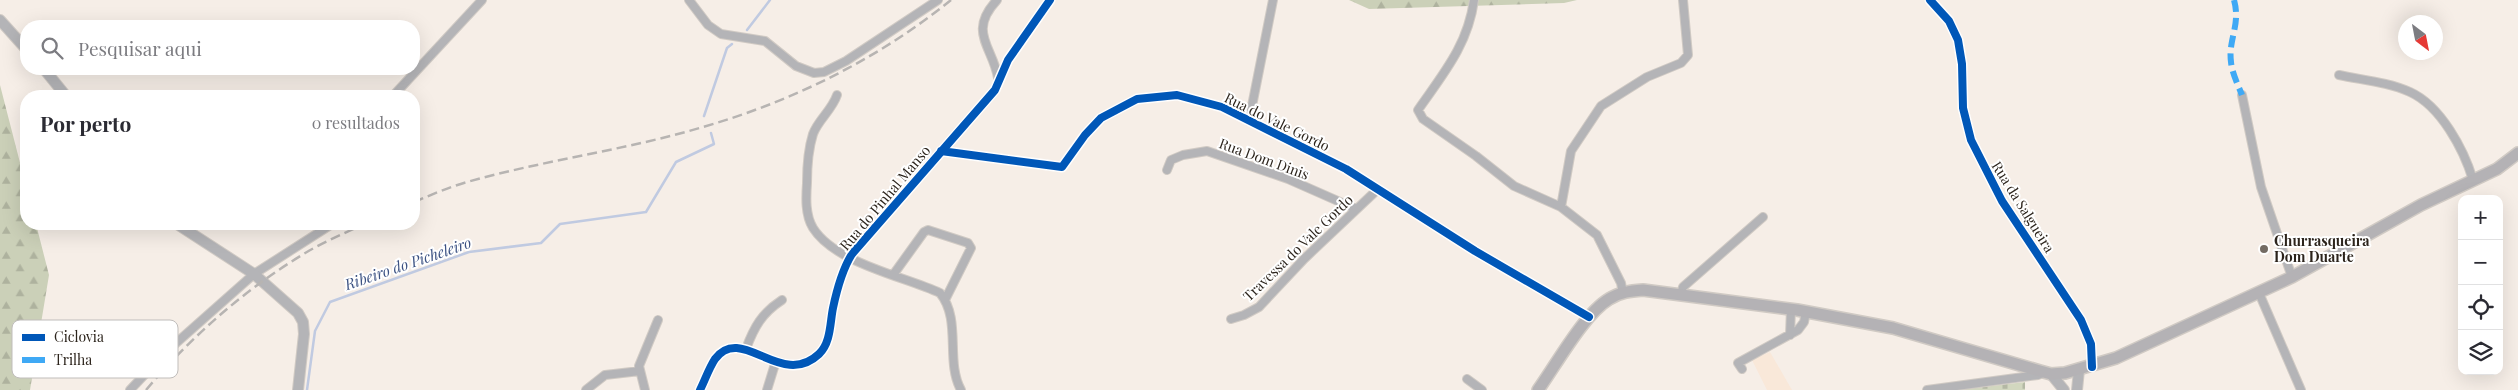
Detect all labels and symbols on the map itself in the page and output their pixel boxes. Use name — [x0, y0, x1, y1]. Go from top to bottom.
north arrow — [2398, 15, 2443, 60]
street label: Rua do Vale Gordo — [1221, 88, 1333, 155]
street label: Rua Dom Dinis — [1217, 134, 1312, 184]
street label: Rua do Pinhal Manso — [835, 141, 934, 254]
street label: Rua da Salgueira — [1988, 157, 2059, 256]
street label: Travessa do Vale Gordo — [1239, 190, 1357, 305]
place label: Churrasqueira Dom Duarte — [2274, 231, 2370, 266]
water label: Ribeiro do Picheleiro — [341, 232, 474, 294]
marker: Churrasqueira Dom Duarte — [2258, 243, 2270, 255]
legend — [12, 320, 178, 378]
text: Ciclovia — [54, 327, 104, 346]
text: Trilha — [54, 350, 92, 369]

